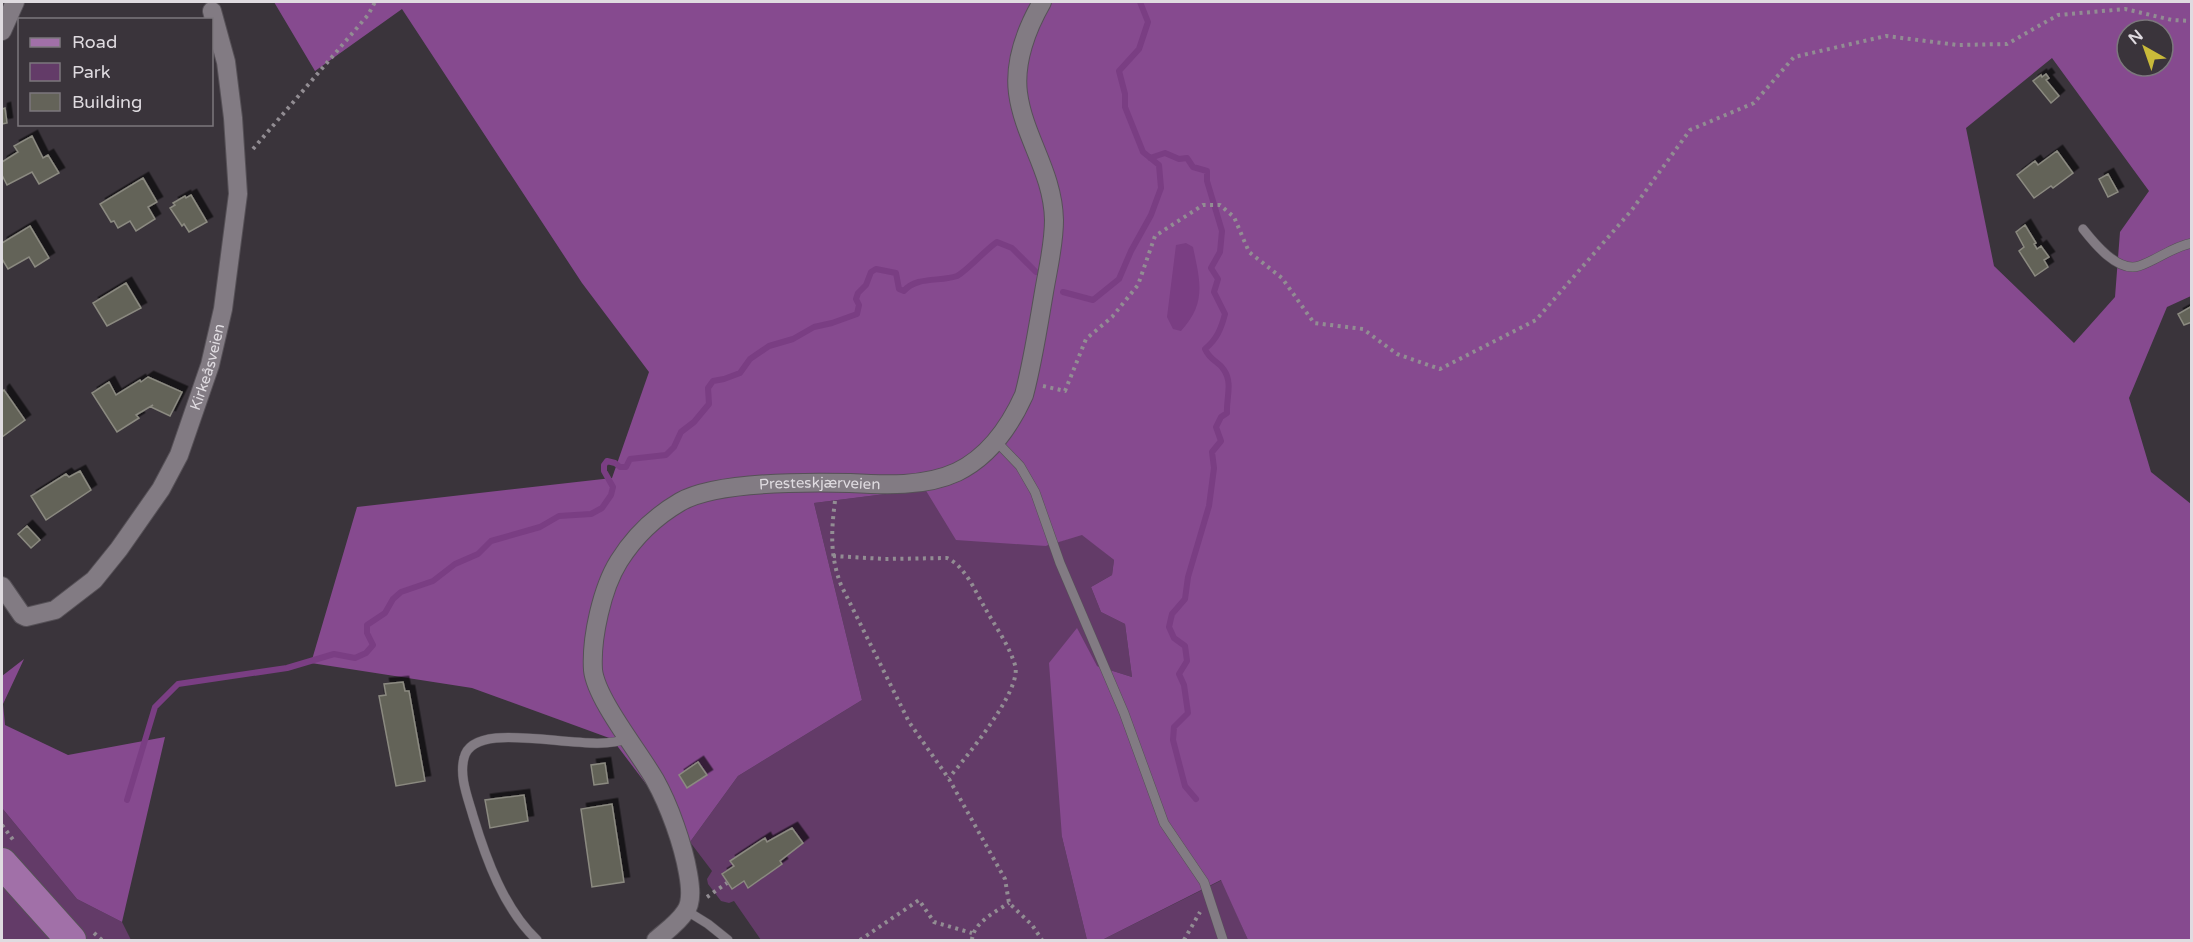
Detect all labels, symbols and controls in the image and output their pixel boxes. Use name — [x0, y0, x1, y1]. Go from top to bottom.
legend — [18, 18, 213, 126]
north arrow — [2115, 18, 2175, 78]
text: N — [2125, 25, 2147, 49]
text: Road — [72, 31, 117, 53]
text: Park — [72, 61, 111, 83]
text: Building — [72, 91, 142, 113]
street label: Kirkeåsveien — [186, 322, 228, 413]
street label: Presteskjærveien — [758, 474, 881, 493]

